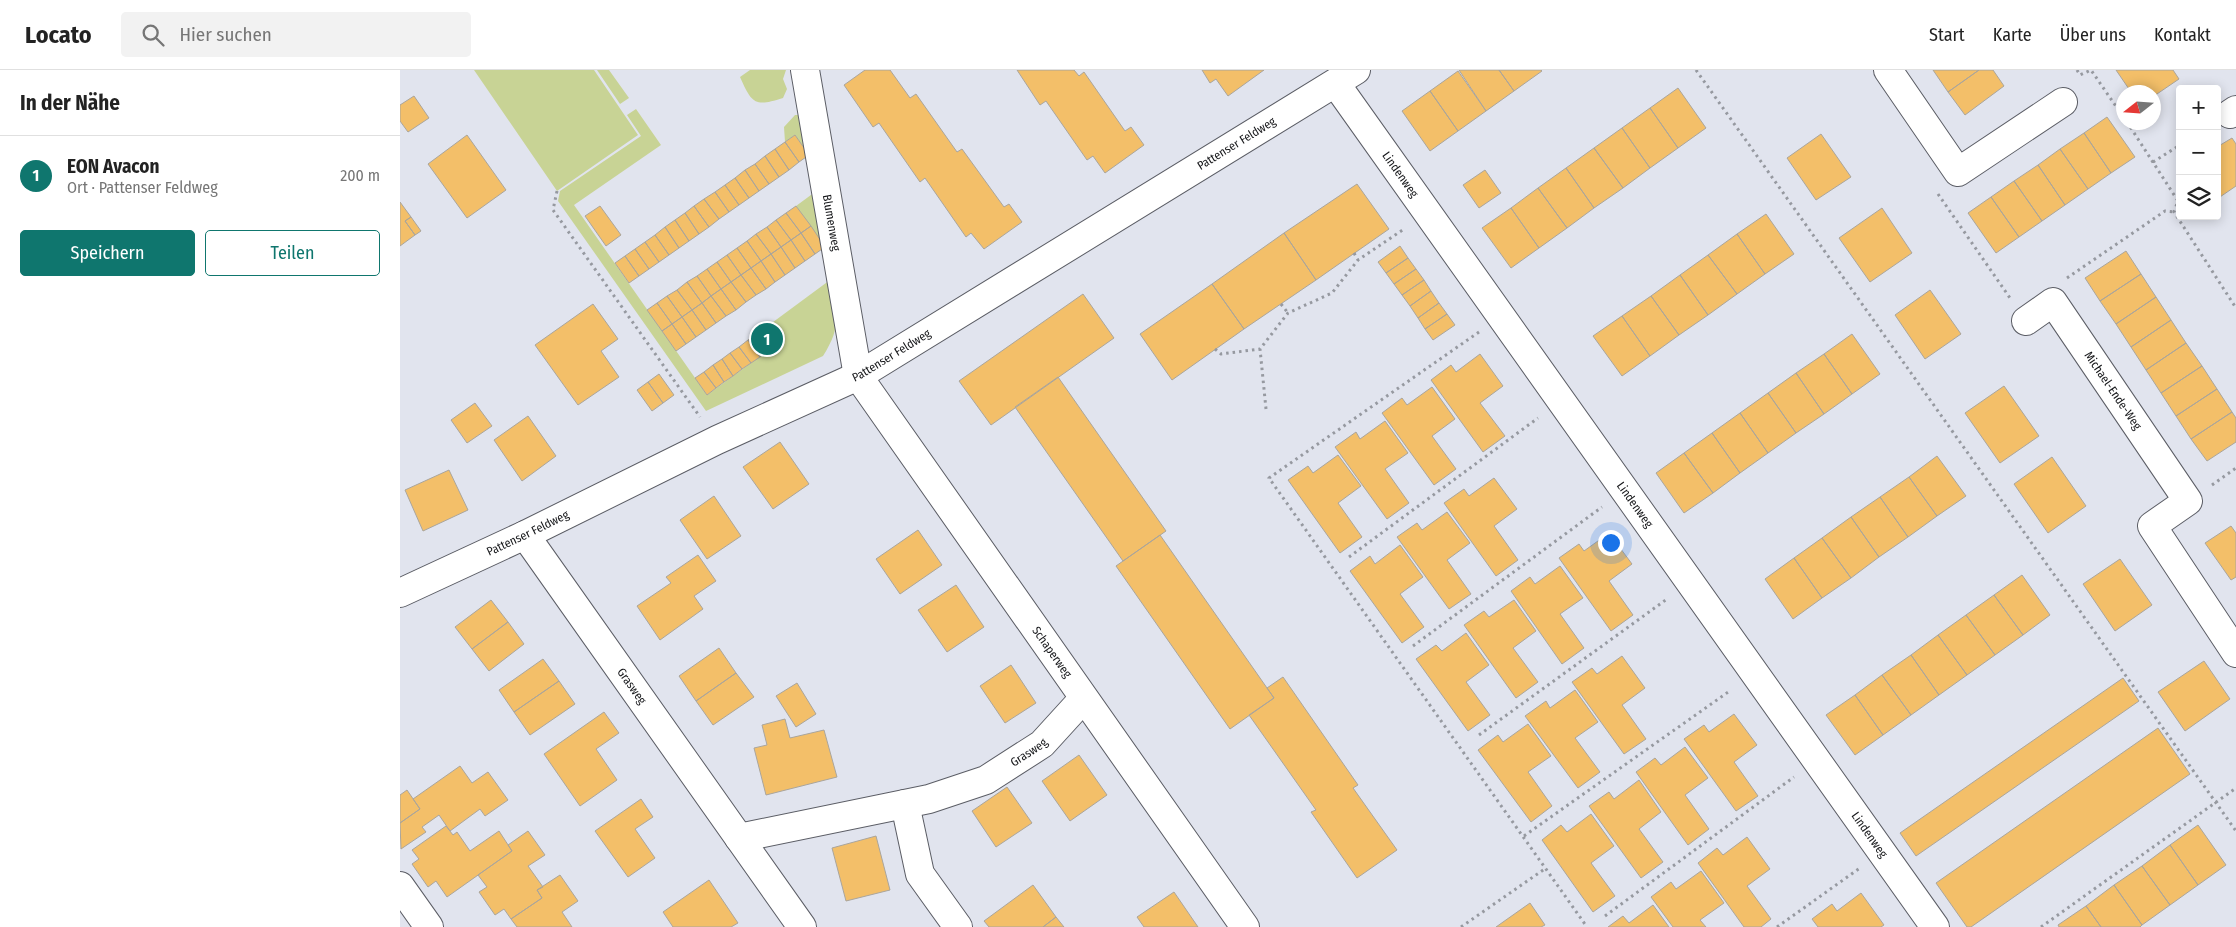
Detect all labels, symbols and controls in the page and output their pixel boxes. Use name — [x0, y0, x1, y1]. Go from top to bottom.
search box — [121, 12, 471, 57]
text: Locato — [25, 21, 91, 49]
icon: search — [139, 21, 167, 49]
text: Hier suchen — [179, 23, 272, 46]
text: Start — [1929, 24, 1965, 46]
text: Karte — [1993, 24, 2032, 46]
text: Über uns — [2060, 24, 2126, 46]
text: Kontakt — [2154, 24, 2211, 46]
north arrow — [2116, 85, 2161, 130]
map controls — [2176, 85, 2221, 220]
button: + — [2176, 85, 2221, 130]
text: In der Nähe — [20, 90, 120, 116]
street label: Pattenser Feldweg — [1195, 114, 1278, 173]
button: − — [2176, 130, 2221, 175]
street label: Lindenweg — [1379, 149, 1422, 200]
text: EON Avacon — [67, 155, 159, 178]
text: 1 — [33, 166, 39, 185]
text: 200 m — [340, 166, 380, 185]
button: layers — [2176, 175, 2221, 220]
text: Ort · Pattenser Feldweg — [67, 178, 218, 197]
street label: Blumenweg — [820, 193, 843, 252]
button: Speichern — [20, 230, 195, 276]
button: Teilen — [205, 230, 380, 276]
pin: 1 — [751, 320, 783, 358]
street label: Pattenser Feldweg — [850, 326, 933, 385]
street label: Michael-Ende-Weg — [2082, 349, 2145, 433]
street label: Lindenweg — [1614, 479, 1656, 531]
street label: Pattenser Feldweg — [484, 507, 571, 559]
your location — [1598, 530, 1624, 556]
street label: Schaperweg — [1029, 624, 1075, 681]
street label: Grasweg — [614, 665, 650, 707]
street label: Grasweg — [1008, 735, 1051, 769]
street label: Lindenweg — [1848, 809, 1891, 861]

